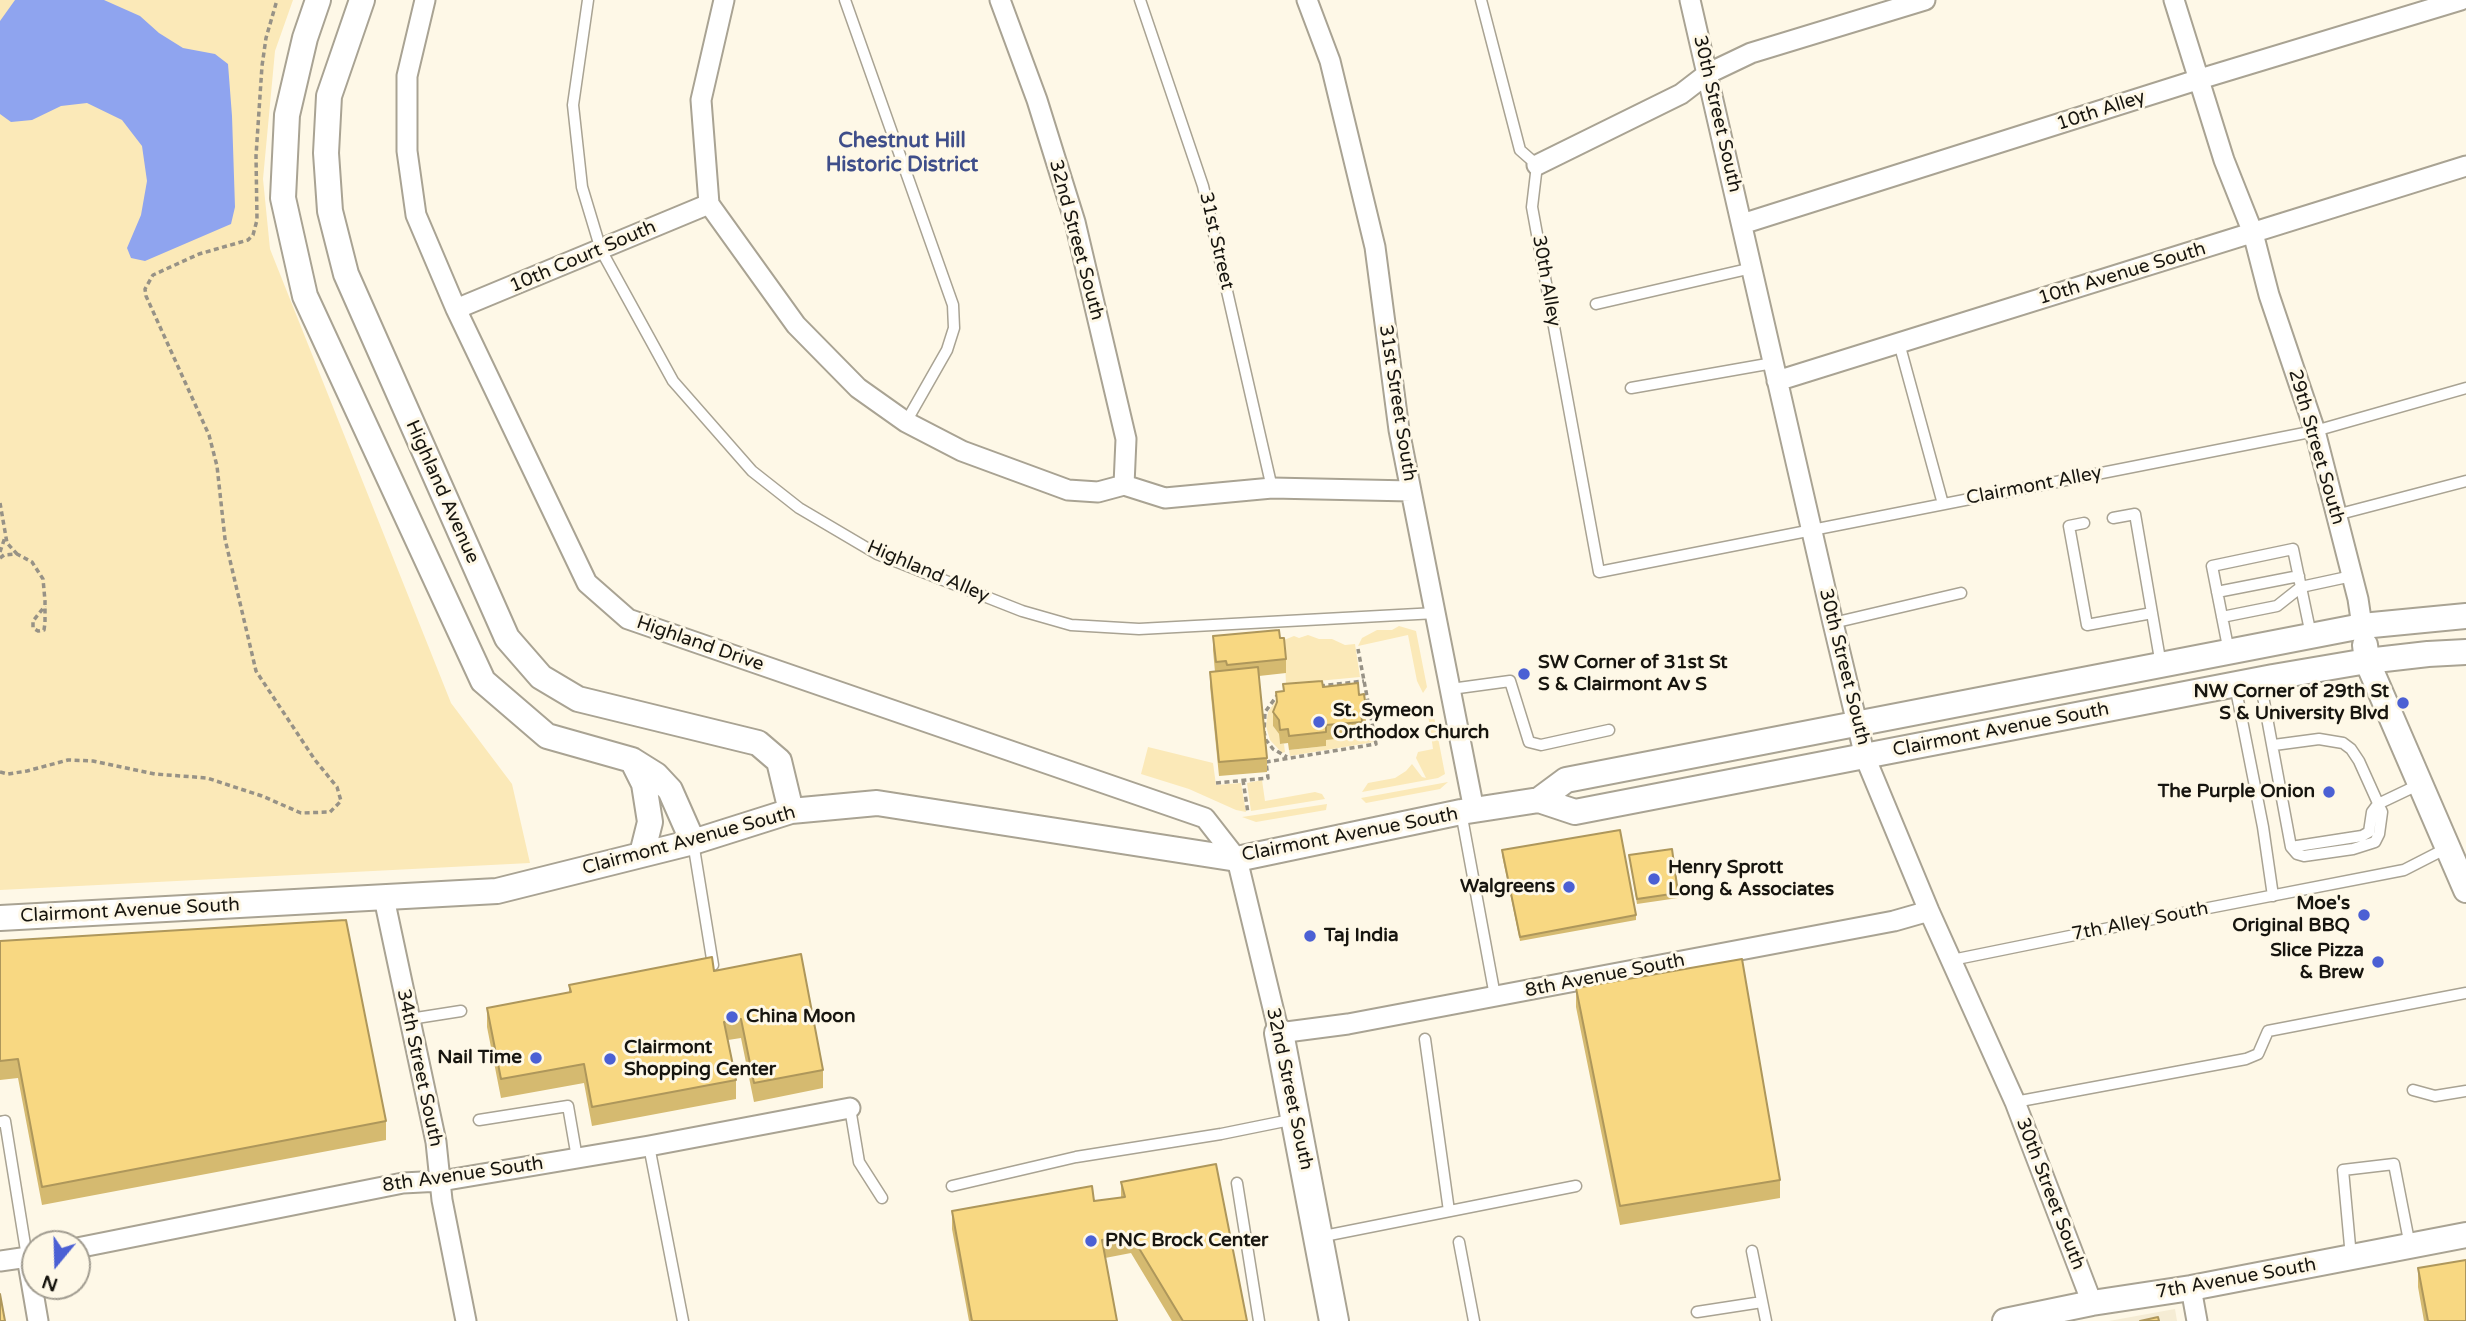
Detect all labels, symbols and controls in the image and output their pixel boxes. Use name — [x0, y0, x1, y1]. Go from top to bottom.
street label: 30th Street South — [1688, 33, 1746, 195]
street label: 10th Alley — [2054, 86, 2148, 136]
district label: Chestnut Hill Historic District — [826, 128, 978, 178]
street label: 32nd Street South — [1044, 157, 1108, 323]
street label: 31st Street — [1194, 190, 1238, 292]
street label: 10th Court South — [506, 216, 660, 298]
street label: 30th Alley — [1527, 234, 1565, 328]
street label: 10th Avenue South — [2035, 238, 2209, 310]
street label: 31st Street South — [1373, 323, 1421, 483]
street label: 29th Street South — [2283, 367, 2349, 527]
street label: Highland Avenue — [400, 417, 484, 567]
street label: Clairmont Alley — [1964, 462, 2104, 510]
street label: Highland Alley — [863, 536, 993, 608]
street label: 30th Street South — [1814, 586, 1874, 748]
street label: Highland Drive — [633, 612, 767, 676]
place label: SW Corner of 31st St S & Clairmont Av S — [1538, 652, 1727, 696]
marker: SW Corner of 31st St S & Clairmont Av S — [1516, 666, 1532, 682]
place label: NW Corner of 29th St S & University Blvd — [2193, 681, 2389, 725]
marker: NW Corner of 29th St S & University Blvd — [2395, 695, 2411, 711]
street label: Clairmont Avenue South — [1891, 698, 2111, 762]
place label: St. Symeon Orthodox Church — [1333, 700, 1489, 744]
marker: St. Symeon Orthodox Church — [1311, 714, 1327, 730]
place label: The Purple Onion — [2158, 781, 2315, 803]
marker: The Purple Onion — [2321, 784, 2337, 800]
street label: Clairmont Avenue South — [580, 802, 798, 880]
street label: Clairmont Avenue South — [1240, 803, 1460, 867]
place label: Henry Sprott Long & Associates — [1668, 857, 1834, 901]
marker: Henry Sprott Long & Associates — [1646, 871, 1662, 887]
place label: Walgreens — [1460, 876, 1555, 898]
marker: Walgreens — [1561, 879, 1577, 895]
place label: Moe's Original BBQ — [2232, 893, 2350, 937]
street label: Clairmont Avenue South — [20, 894, 240, 928]
street label: 7th Alley South — [2070, 898, 2210, 946]
marker: Moe's Original BBQ — [2356, 907, 2372, 923]
place label: Taj India — [1324, 925, 1399, 947]
marker: Taj India — [1302, 928, 1318, 944]
place label: Slice Pizza & Brew — [2270, 940, 2364, 984]
street label: 8th Avenue South — [1523, 949, 1687, 1003]
marker: Slice Pizza & Brew — [2370, 954, 2386, 970]
street label: 34th Street South — [391, 987, 447, 1149]
place label: China Moon — [746, 1006, 855, 1028]
street label: 32nd Street South — [1261, 1006, 1317, 1172]
marker: China Moon — [724, 1009, 740, 1025]
place label: Clairmont Shopping Center — [624, 1037, 776, 1081]
place label: Nail Time — [437, 1047, 522, 1069]
marker: Nail Time — [528, 1050, 544, 1066]
marker: Clairmont Shopping Center — [602, 1051, 618, 1067]
street label: 30th Street South — [2011, 1115, 2089, 1273]
street label: 8th Avenue South — [381, 1152, 545, 1198]
north arrow — [21, 1230, 91, 1300]
place label: PNC Brock Center — [1105, 1230, 1268, 1252]
marker: PNC Brock Center — [1083, 1233, 1099, 1249]
street label: 7th Avenue South — [2154, 1254, 2318, 1304]
text: N — [39, 1270, 61, 1296]

